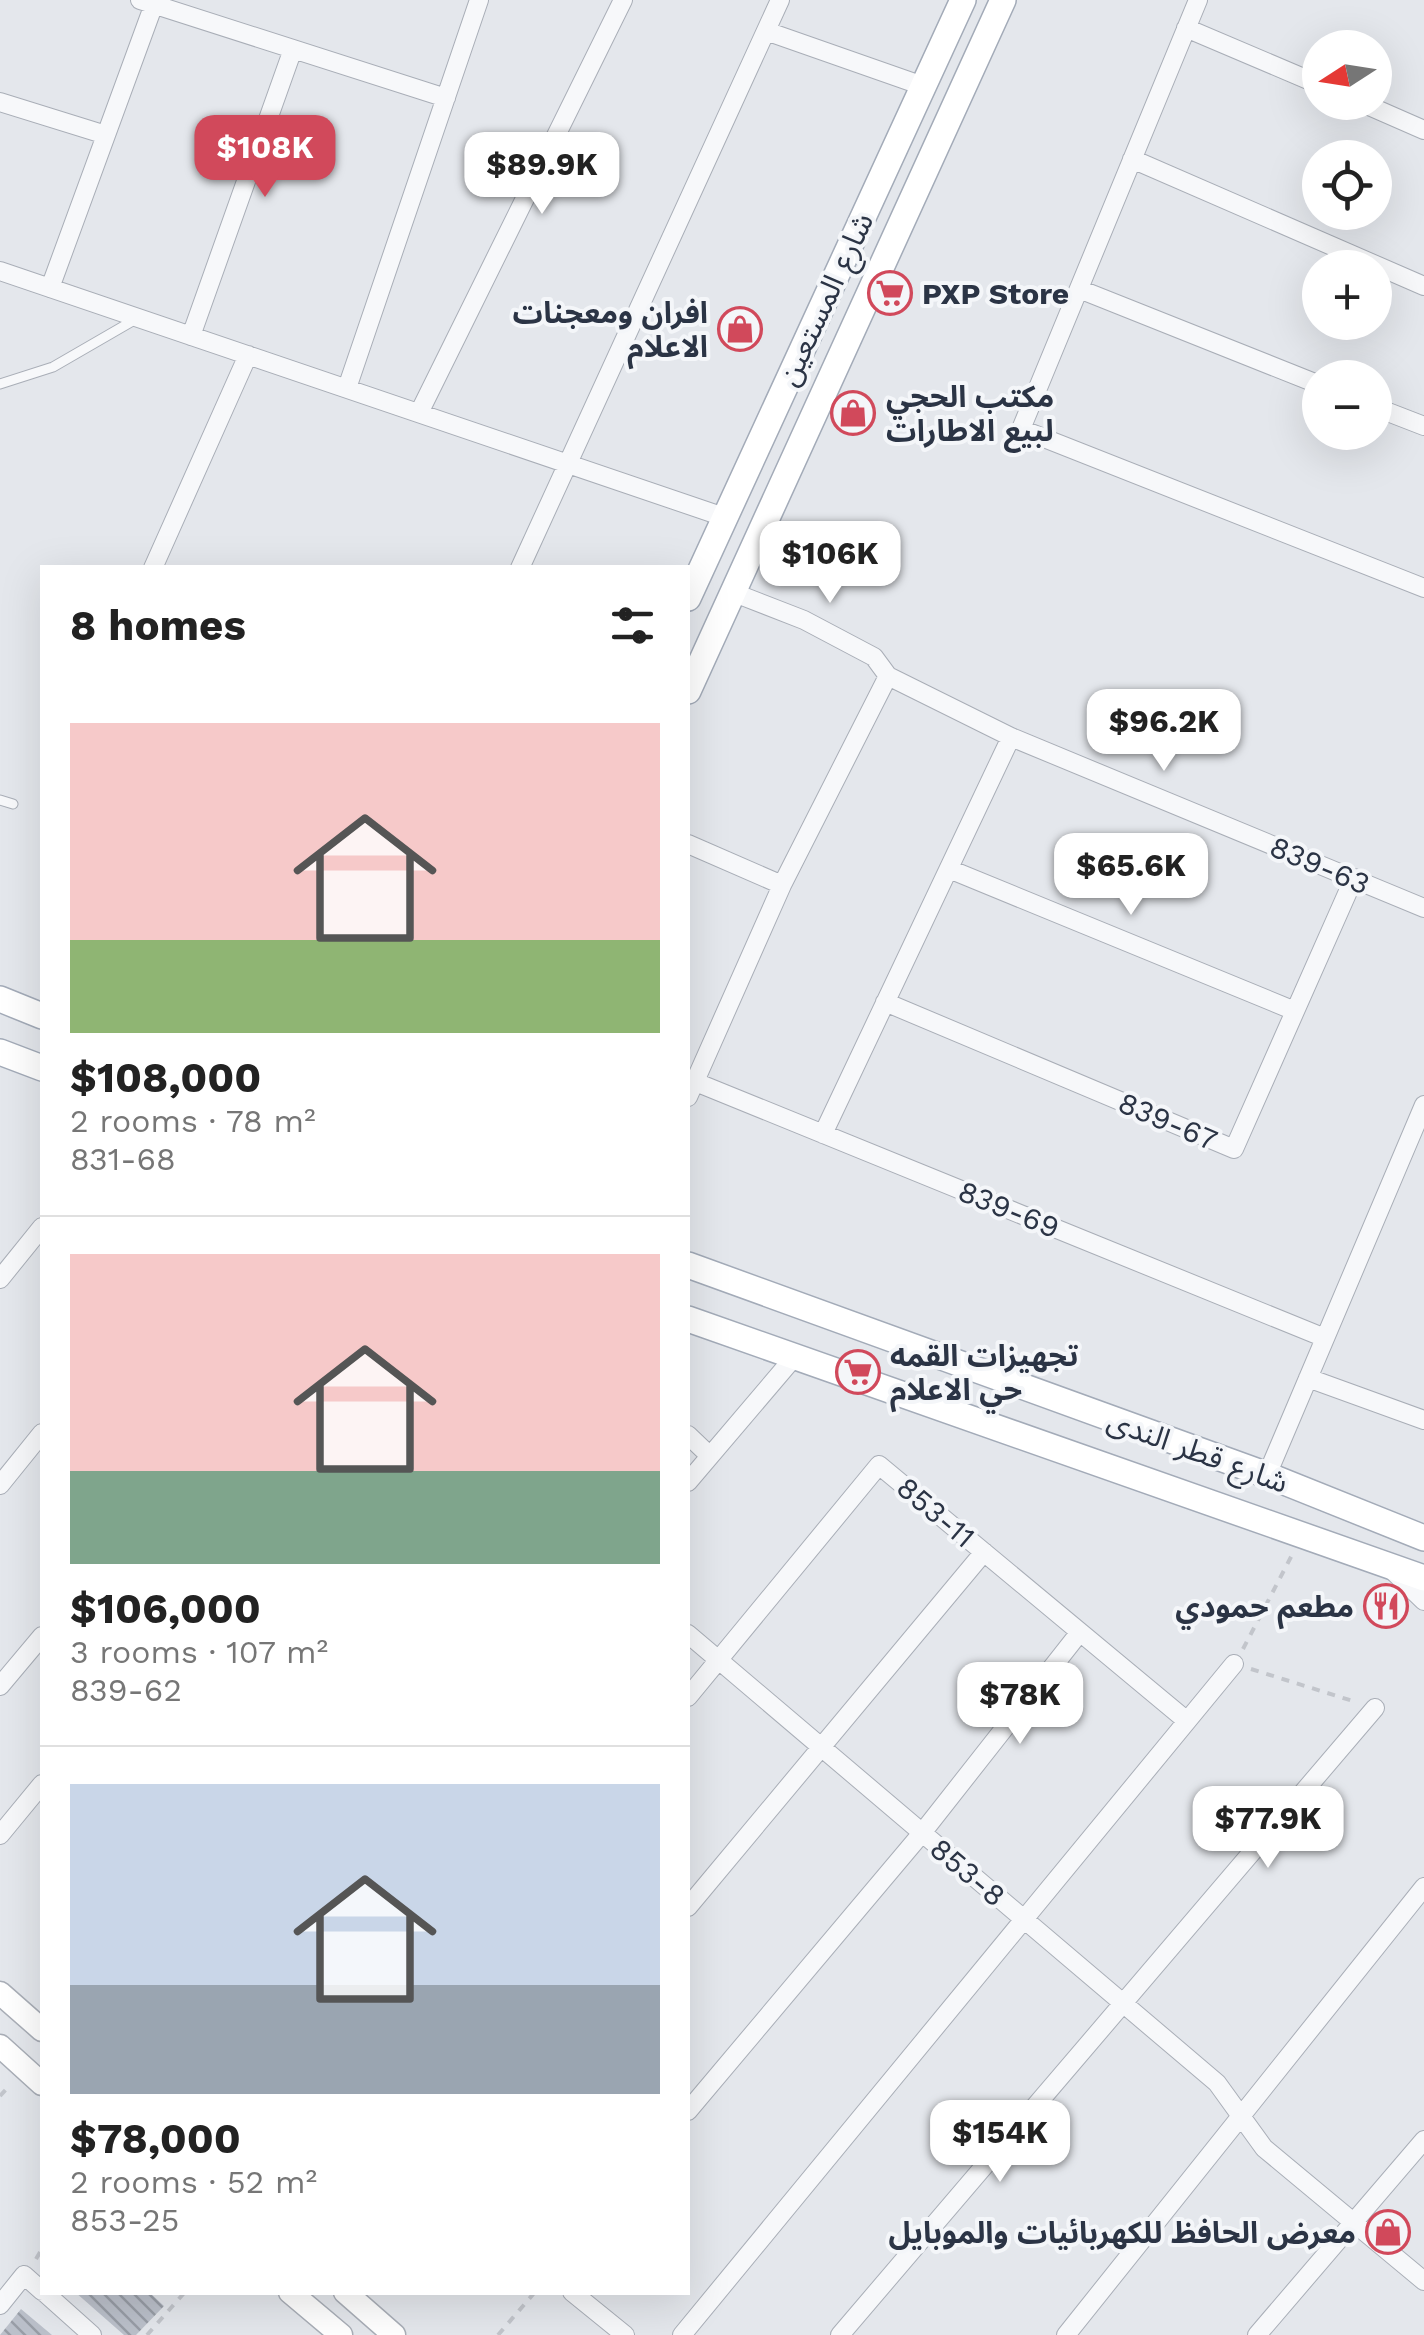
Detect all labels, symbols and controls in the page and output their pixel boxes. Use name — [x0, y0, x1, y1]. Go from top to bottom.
north arrow — [1302, 30, 1392, 120]
map controls — [1302, 30, 1392, 450]
pin: $108K — [195, 115, 335, 200]
text: $108K — [216, 128, 314, 166]
pin: $89.9K — [461, 132, 623, 217]
button: locate — [1302, 140, 1392, 230]
text: $89.9K — [486, 145, 598, 183]
street label: شارع المستعين — [770, 207, 885, 393]
button: + — [1302, 250, 1392, 340]
supermarket icon: PXP Store — [867, 270, 913, 316]
place label: PXP Store — [922, 276, 1069, 311]
place label: افران ومعجنات الاعلام — [513, 295, 708, 370]
shop icon: افران ومعجنات الاعلام — [717, 306, 763, 352]
button: − — [1302, 360, 1392, 450]
place label: مكتب الحجي لبيع الاطارات — [886, 379, 1054, 453]
shop icon: مكتب الحجي لبيع الاطارات — [830, 390, 876, 436]
pin: $106K — [760, 521, 900, 606]
text: $106K — [782, 534, 878, 572]
icon: filters — [605, 598, 660, 653]
text: 8 homes — [70, 601, 246, 650]
pin: $96.2K — [1083, 689, 1245, 774]
text: $96.2K — [1109, 702, 1219, 740]
icon: home — [275, 788, 455, 968]
street label: 839-63 — [1265, 828, 1375, 902]
pin: $65.6K — [1050, 833, 1212, 918]
text: $65.6K — [1076, 846, 1186, 884]
text: $108,000 — [70, 1053, 261, 1102]
street label: 839-67 — [1113, 1085, 1223, 1157]
text: 2 rooms · 78 m² — [70, 1102, 316, 1140]
text: 831-68 — [70, 1140, 176, 1178]
street label: 839-69 — [953, 1173, 1065, 1245]
icon: home — [275, 1319, 455, 1499]
place label: تجهيزات القمه حي الاعلام — [890, 1338, 1079, 1413]
supermarket icon: تجهيزات القمه حي الاعلام — [835, 1349, 881, 1395]
street label: شارع قطر الندى — [1101, 1402, 1293, 1505]
street label: 853-11 — [890, 1469, 982, 1555]
restaurant icon: مطعم حمودي — [1363, 1583, 1409, 1629]
text: $106,000 — [70, 1584, 261, 1633]
place label: مطعم حمودي — [1175, 1589, 1354, 1630]
text: 3 rooms · 107 m² — [70, 1633, 328, 1671]
pin: $78K — [961, 1662, 1079, 1747]
text: 839-62 — [70, 1671, 182, 1709]
text: $78K — [979, 1675, 1061, 1713]
pin: $77.9K — [1187, 1786, 1349, 1871]
text: $77.9K — [1215, 1799, 1321, 1837]
street label: 853-8 — [923, 1831, 1013, 1913]
icon: home — [275, 1849, 455, 2029]
pin: $154K — [930, 2100, 1070, 2185]
text: $154K — [952, 2113, 1048, 2151]
text: $78,000 — [70, 2114, 241, 2163]
text: 2 rooms · 52 m² — [70, 2163, 317, 2201]
text: 853-25 — [70, 2201, 179, 2239]
shop icon: معرض الحافظ للكهربائيات والموبايل — [1365, 2209, 1411, 2255]
place label: معرض الحافظ للكهربائيات والموبايل — [888, 2215, 1356, 2251]

